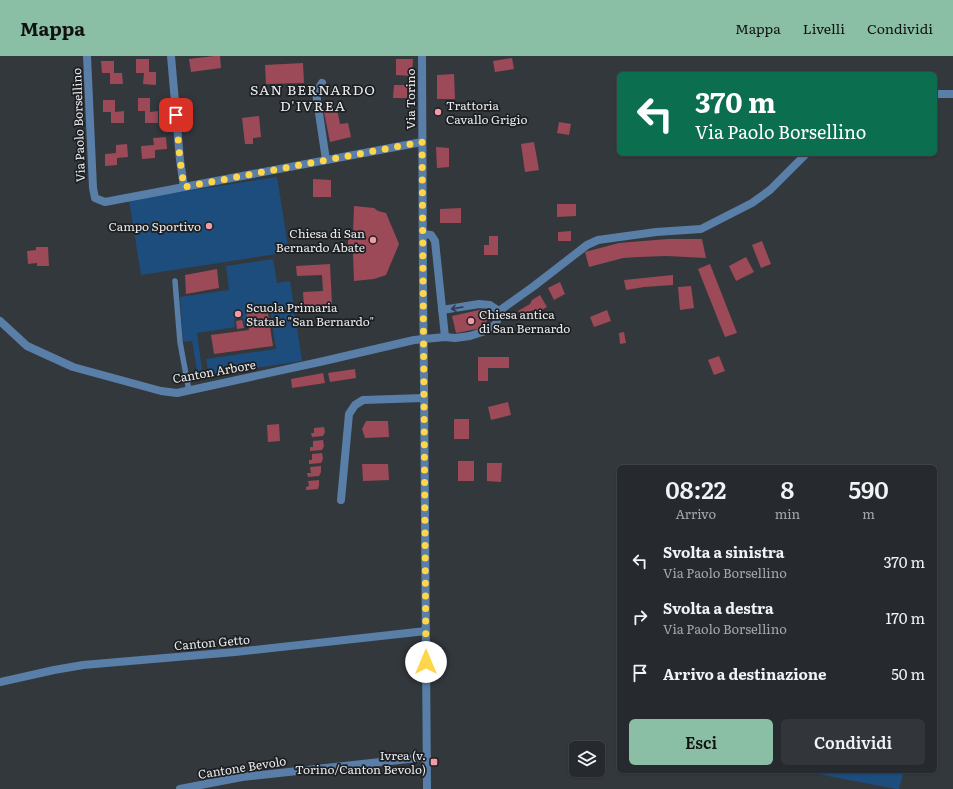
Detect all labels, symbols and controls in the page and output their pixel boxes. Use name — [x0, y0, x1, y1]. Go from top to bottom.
text: Mappa — [20, 14, 85, 42]
text: Mappa — [735, 18, 781, 38]
text: Livelli — [803, 18, 845, 38]
text: Condividi — [867, 18, 933, 38]
street label: Via Paolo Borsellino — [67, 68, 89, 182]
street label: Via Torino — [401, 68, 419, 130]
district label: SAN BERNARDO D'IVREA — [250, 79, 376, 115]
text: 370 m — [695, 80, 776, 122]
icon: left — [629, 88, 681, 140]
place label: Trattoria Cavallo Grigio — [446, 96, 527, 128]
pin — [159, 98, 193, 132]
icon: arrive — [165, 104, 187, 126]
marker: Trattoria Cavallo Grigio — [433, 107, 443, 117]
text: Via Paolo Borsellino — [695, 118, 866, 145]
place label: Campo Sportivo — [109, 217, 201, 235]
marker: Campo Sportivo — [204, 221, 214, 231]
place label: Chiesa di San Bernardo Abate — [276, 224, 365, 256]
marker: Chiesa di San Bernardo Abate — [368, 235, 378, 245]
place label: Scuola Primaria Statale "San Bernardo" — [246, 298, 374, 330]
one-way arrow — [451, 304, 464, 312]
place label: Chiesa antica di San Bernardo — [479, 305, 570, 337]
marker: Scuola Primaria Statale "San Bernardo" — [233, 309, 243, 319]
marker: Chiesa antica di San Bernardo — [466, 316, 476, 326]
street label: Canton Arbore — [171, 355, 257, 387]
text: 08:22 — [665, 471, 726, 506]
text: 8 — [781, 471, 794, 506]
text: 590 — [848, 471, 889, 506]
text: Arrivo — [676, 504, 716, 523]
text: min — [775, 504, 800, 523]
text: m — [862, 504, 875, 523]
text: Svolta a sinistra — [663, 540, 784, 563]
icon: left — [629, 550, 651, 572]
text: 370 m — [883, 550, 925, 573]
text: Via Paolo Borsellino — [663, 563, 787, 582]
text: Svolta a destra — [663, 596, 774, 619]
icon: right — [629, 606, 651, 628]
text: 170 m — [886, 606, 925, 629]
text: Via Paolo Borsellino — [663, 619, 787, 638]
street label: Canton Getto — [173, 630, 251, 654]
position arrow — [405, 641, 447, 683]
icon: arrive — [629, 662, 651, 684]
text: Arrivo a destinazione — [663, 662, 827, 685]
text: 50 m — [891, 662, 925, 685]
button: Esci — [629, 719, 773, 765]
button: Condividi — [781, 719, 925, 765]
map controls — [569, 741, 605, 777]
button: layers — [569, 741, 605, 777]
place label: Ivrea (v. Torino/Canton Bevolo) — [295, 746, 426, 778]
street label: Cantone Bevolo — [197, 751, 287, 783]
marker: Ivrea (v. Torino/Canton Bevolo) — [429, 757, 439, 767]

